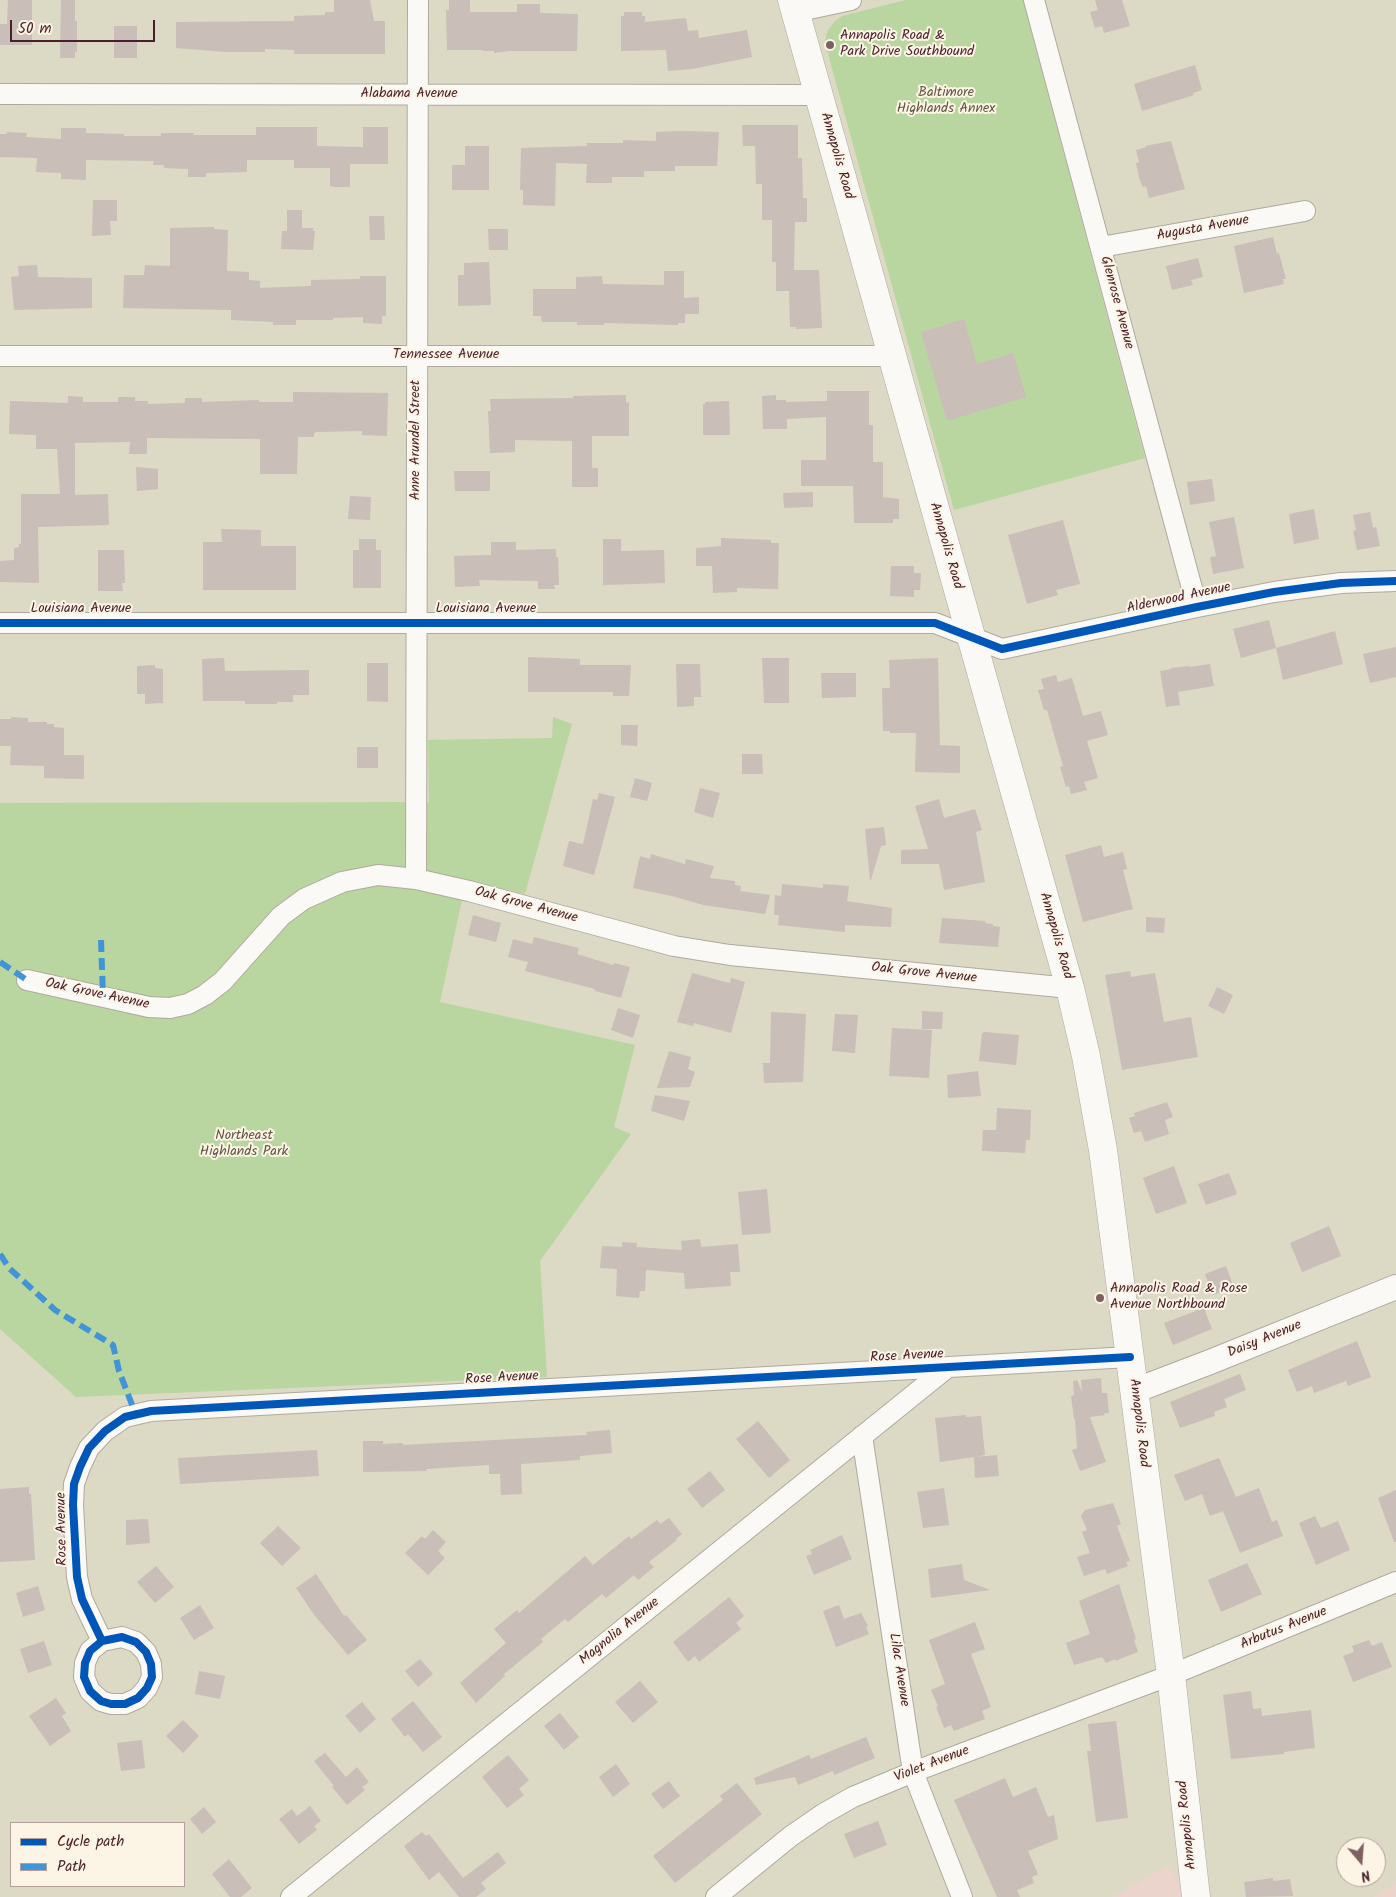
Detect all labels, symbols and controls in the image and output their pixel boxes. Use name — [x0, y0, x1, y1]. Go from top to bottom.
scale bar — [12, 10, 158, 42]
text: 50 m — [18, 17, 52, 41]
place label: Annapolis Road & Park Drive Southbound — [840, 29, 974, 62]
marker: Annapolis Road & Park Drive Southbound — [824, 39, 836, 51]
park label: Baltimore Highlands Annex — [897, 86, 995, 118]
street label: Alabama Avenue — [361, 87, 457, 103]
street label: Annapolis Road — [816, 111, 856, 201]
street label: Augusta Avenue — [1156, 213, 1250, 245]
street label: Glenrose Avenue — [1095, 255, 1137, 351]
street label: Tennessee Avenue — [393, 348, 499, 364]
street label: Anne Arundel Street — [409, 380, 425, 500]
street label: Annapolis Road — [925, 501, 965, 591]
street label: Alderwood Avenue — [1126, 580, 1232, 618]
street label: Louisiana Avenue — [31, 602, 131, 618]
street label: Louisiana Avenue — [436, 602, 536, 618]
street label: Oak Grove Avenue — [473, 884, 579, 928]
street label: Annapolis Road — [1035, 891, 1075, 981]
street label: Oak Grove Avenue — [870, 960, 978, 988]
street label: Oak Grove Avenue — [43, 976, 151, 1014]
park label: Northeast Highlands Park — [200, 1129, 288, 1162]
place label: Annapolis Road & Rose Avenue Northbound — [1110, 1282, 1247, 1314]
marker: Annapolis Road & Rose Avenue Northbound — [1094, 1292, 1106, 1304]
street label: Daisy Avenue — [1226, 1318, 1304, 1362]
street label: Rose Avenue — [870, 1347, 944, 1367]
street label: Rose Avenue — [465, 1369, 539, 1389]
street label: Annapolis Road — [1124, 1378, 1152, 1468]
street label: Rose Avenue — [54, 1492, 72, 1566]
street label: Magnolia Avenue — [577, 1595, 663, 1669]
street label: Arbutus Avenue — [1238, 1604, 1330, 1654]
street label: Lilac Avenue — [884, 1632, 912, 1708]
street label: Violet Avenue — [892, 1743, 972, 1787]
street label: Annapolis Road — [1175, 1780, 1201, 1870]
legend — [10, 1822, 185, 1887]
text: Cycle path — [57, 1830, 124, 1854]
north arrow — [1336, 1837, 1386, 1887]
text: Path — [57, 1855, 86, 1879]
text: N — [1358, 1863, 1373, 1887]

